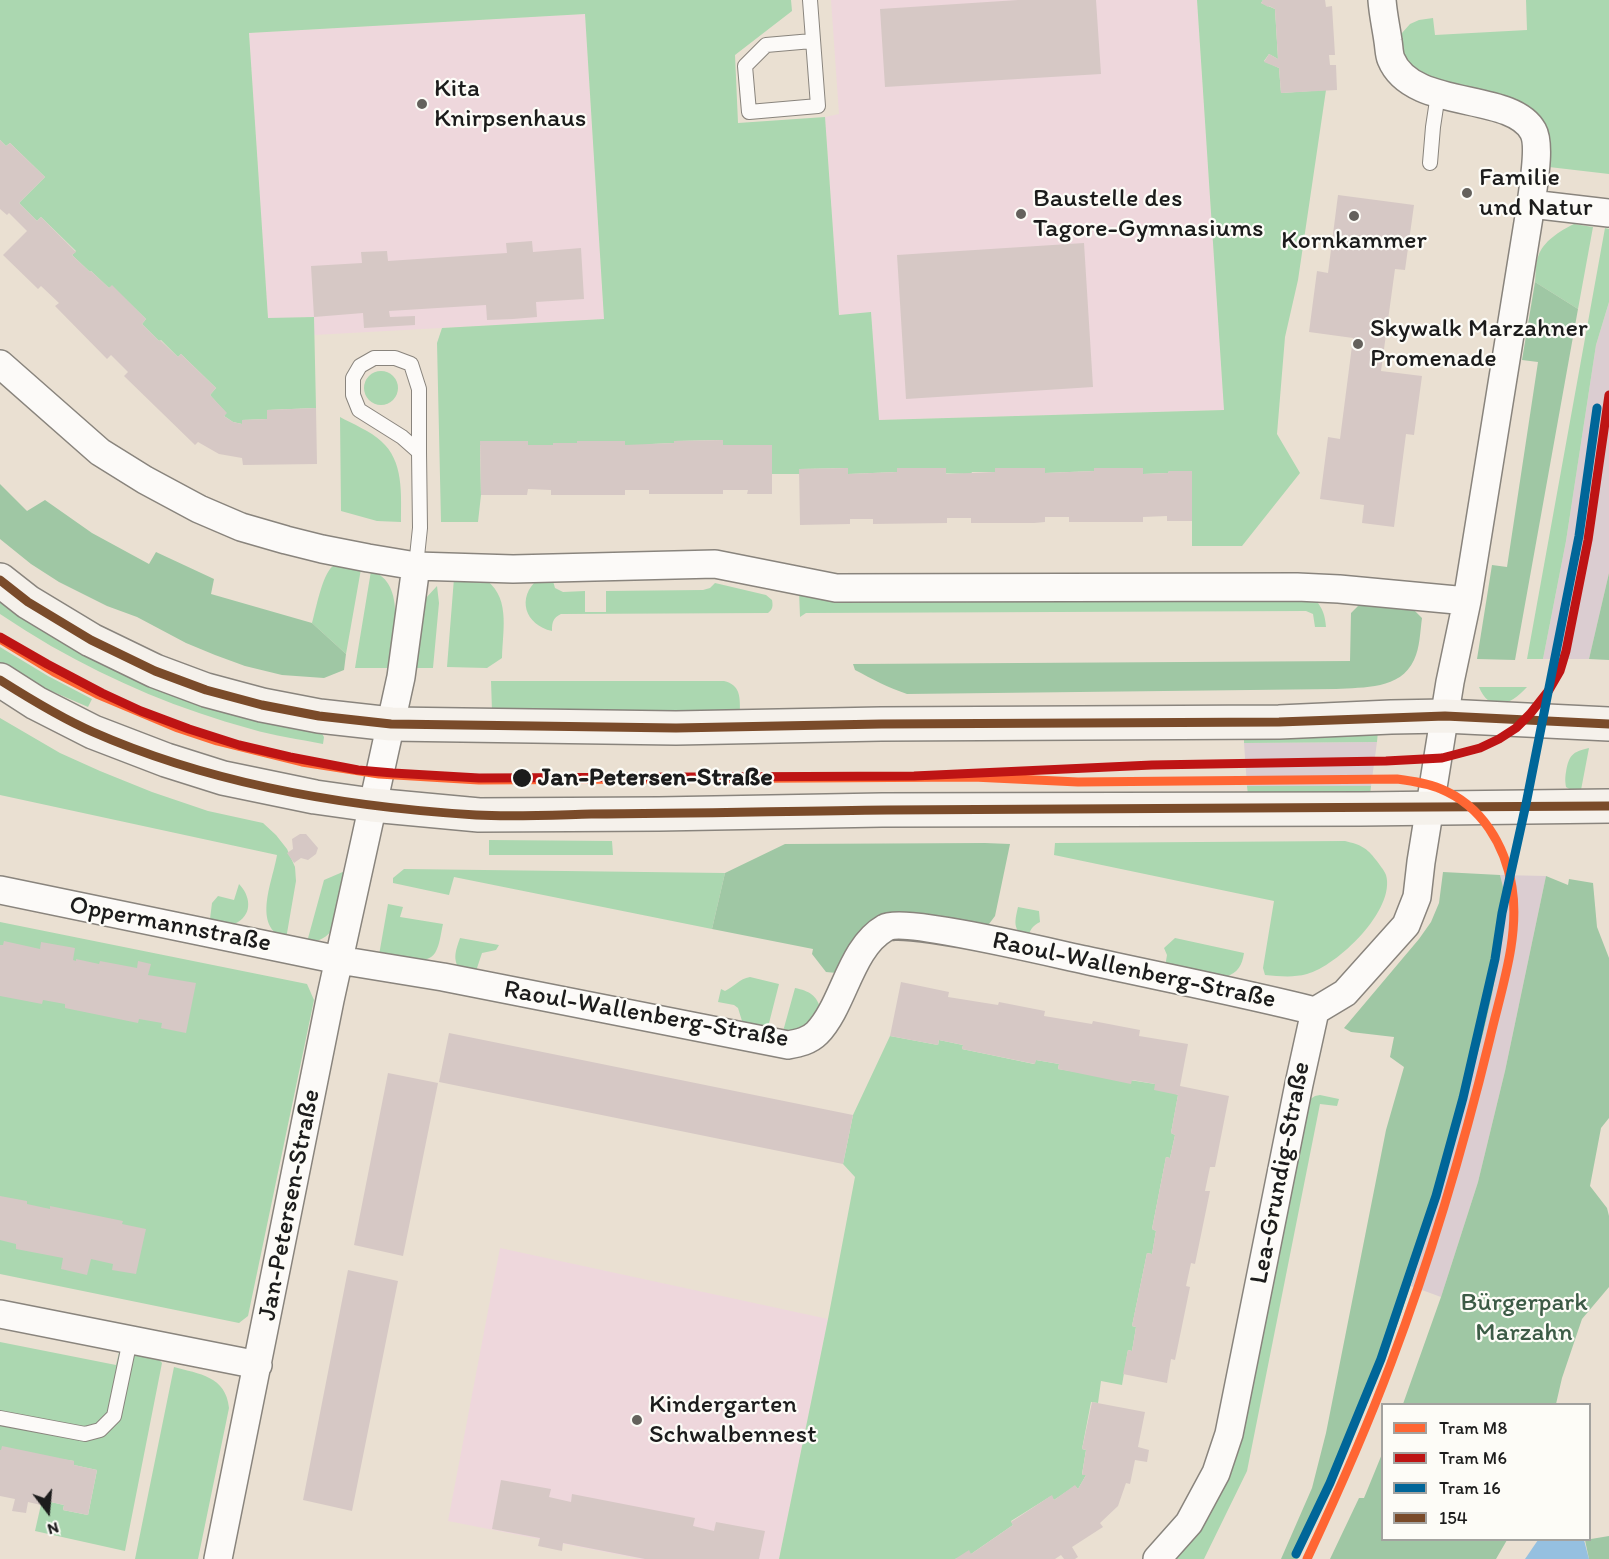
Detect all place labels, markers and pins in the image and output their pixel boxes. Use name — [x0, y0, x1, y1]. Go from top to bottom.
place label: Kita Knirpsenhaus — [434, 73, 586, 134]
marker: Kita Knirpsenhaus — [415, 97, 429, 111]
place label: Familie und Natur — [1479, 162, 1593, 224]
place label: Baustelle des Tagore-Gymnasiums — [1033, 183, 1264, 244]
marker: Familie und Natur — [1460, 186, 1474, 200]
marker: Baustelle des Tagore-Gymnasiums — [1014, 207, 1028, 221]
marker: Kornkammer — [1347, 209, 1361, 223]
place label: Kornkammer — [1281, 225, 1427, 257]
place label: Skywalk Marzahner Promenade — [1370, 313, 1588, 374]
marker: Skywalk Marzahner Promenade — [1351, 337, 1365, 351]
place label: Jan-Petersen-Straße — [538, 762, 773, 794]
marker: Jan-Petersen-Straße — [511, 767, 533, 789]
place label: Kindergarten Schwalbennest — [649, 1389, 817, 1450]
marker: Kindergarten Schwalbennest — [630, 1413, 644, 1427]

